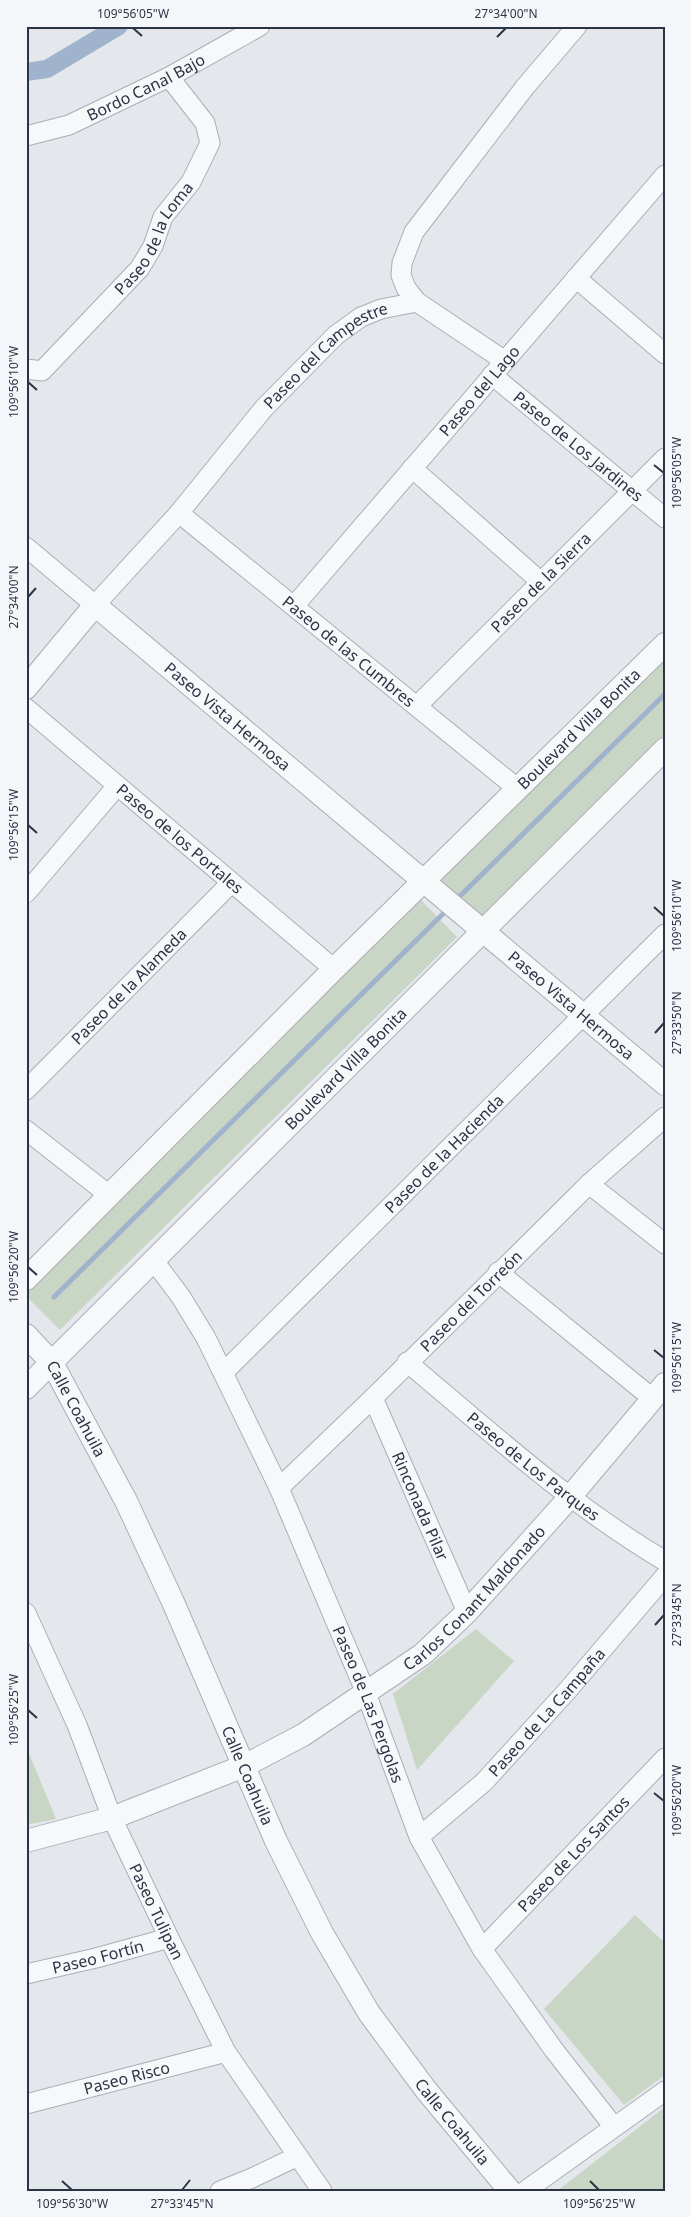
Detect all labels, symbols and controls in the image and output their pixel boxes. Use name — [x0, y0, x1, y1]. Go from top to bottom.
text: 109°56'05"W — [97, 5, 169, 22]
text: 27°34'00"N — [474, 5, 538, 22]
street label: Bordo Canal Bajo — [83, 48, 209, 126]
street label: Paseo de la Loma — [109, 177, 198, 300]
street label: Paseo del Campestre — [258, 297, 389, 414]
street label: Paseo del Lago — [434, 341, 525, 441]
text: 109°56'10"W — [5, 346, 22, 418]
street label: Paseo de Los Jardines — [509, 386, 648, 507]
text: 109°56'05"W — [668, 437, 685, 509]
street label: Paseo de la Sierra — [486, 527, 596, 637]
text: 27°34'00"N — [5, 565, 22, 629]
street label: Paseo de las Cumbres — [278, 591, 420, 712]
street label: Paseo Vista Hermosa — [160, 657, 295, 776]
street label: Boulevard Villa Bonita — [512, 663, 645, 794]
street label: Paseo de los Portales — [112, 779, 248, 899]
text: 109°56'15"W — [5, 789, 22, 861]
text: 109°56'10"W — [668, 880, 685, 952]
street label: Paseo de la Alameda — [66, 923, 191, 1049]
street label: Paseo Vista Hermosa — [504, 946, 639, 1065]
text: 27°33'50"N — [668, 991, 685, 1055]
street label: Boulevard Villa Bonita — [280, 1002, 412, 1134]
street label: Paseo de la Hacienda — [379, 1089, 508, 1218]
text: 109°56'20"W — [5, 1231, 22, 1303]
street label: Paseo del Torreón — [415, 1246, 527, 1356]
text: 109°56'15"W — [668, 1322, 685, 1394]
street label: Calle Coahuila — [42, 1357, 111, 1461]
street label: Paseo de Los Parques — [463, 1407, 604, 1526]
street label: Rinconada Pilar — [387, 1448, 454, 1564]
street label: Carlos Conant Maldonado — [399, 1521, 550, 1675]
text: 27°33'45"N — [668, 1583, 685, 1647]
street label: Paseo de Las Pergolas — [328, 1622, 409, 1786]
street label: Paseo de La Campaña — [483, 1643, 610, 1781]
text: 109°56'25"W — [5, 1674, 22, 1746]
street label: Calle Coahuila — [217, 1722, 279, 1829]
text: 109°56'20"W — [668, 1765, 685, 1837]
street label: Paseo de Los Santos — [512, 1791, 634, 1917]
street label: Paseo Tulipan — [124, 1860, 189, 1963]
street label: Paseo Fortín — [50, 1934, 146, 1979]
street label: Paseo Risco — [81, 2056, 172, 2100]
street label: Calle Coahuila — [410, 2074, 495, 2170]
text: 109°56'30"W — [36, 2195, 108, 2212]
text: 27°33'45"N — [150, 2195, 214, 2212]
text: 109°56'25"W — [563, 2195, 635, 2212]

